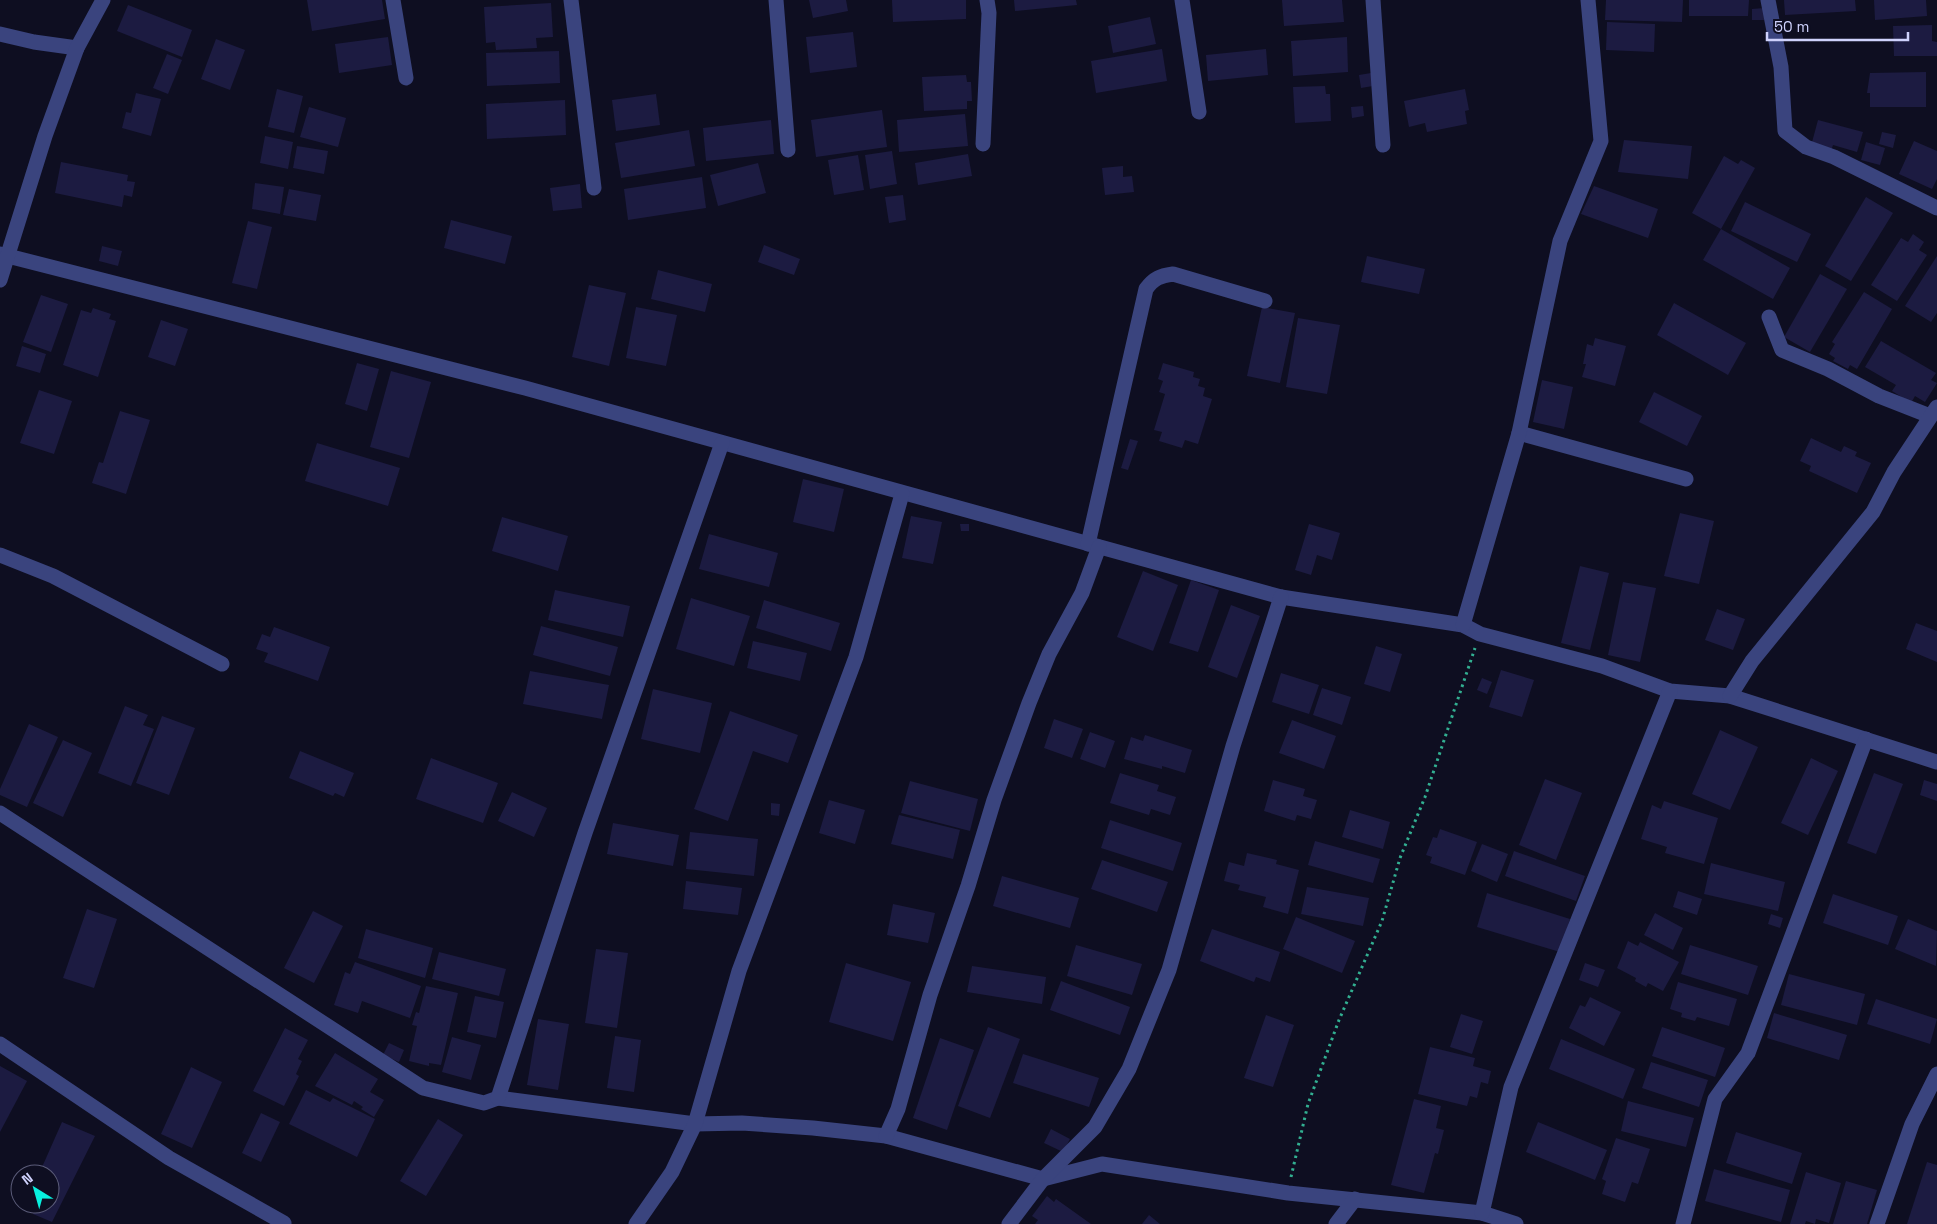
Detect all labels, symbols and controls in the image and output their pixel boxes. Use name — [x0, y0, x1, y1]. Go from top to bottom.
scale bar — [1767, 10, 1908, 42]
text: 50 m — [1774, 17, 1809, 36]
north arrow — [10, 1164, 60, 1214]
text: N — [18, 1169, 36, 1189]

